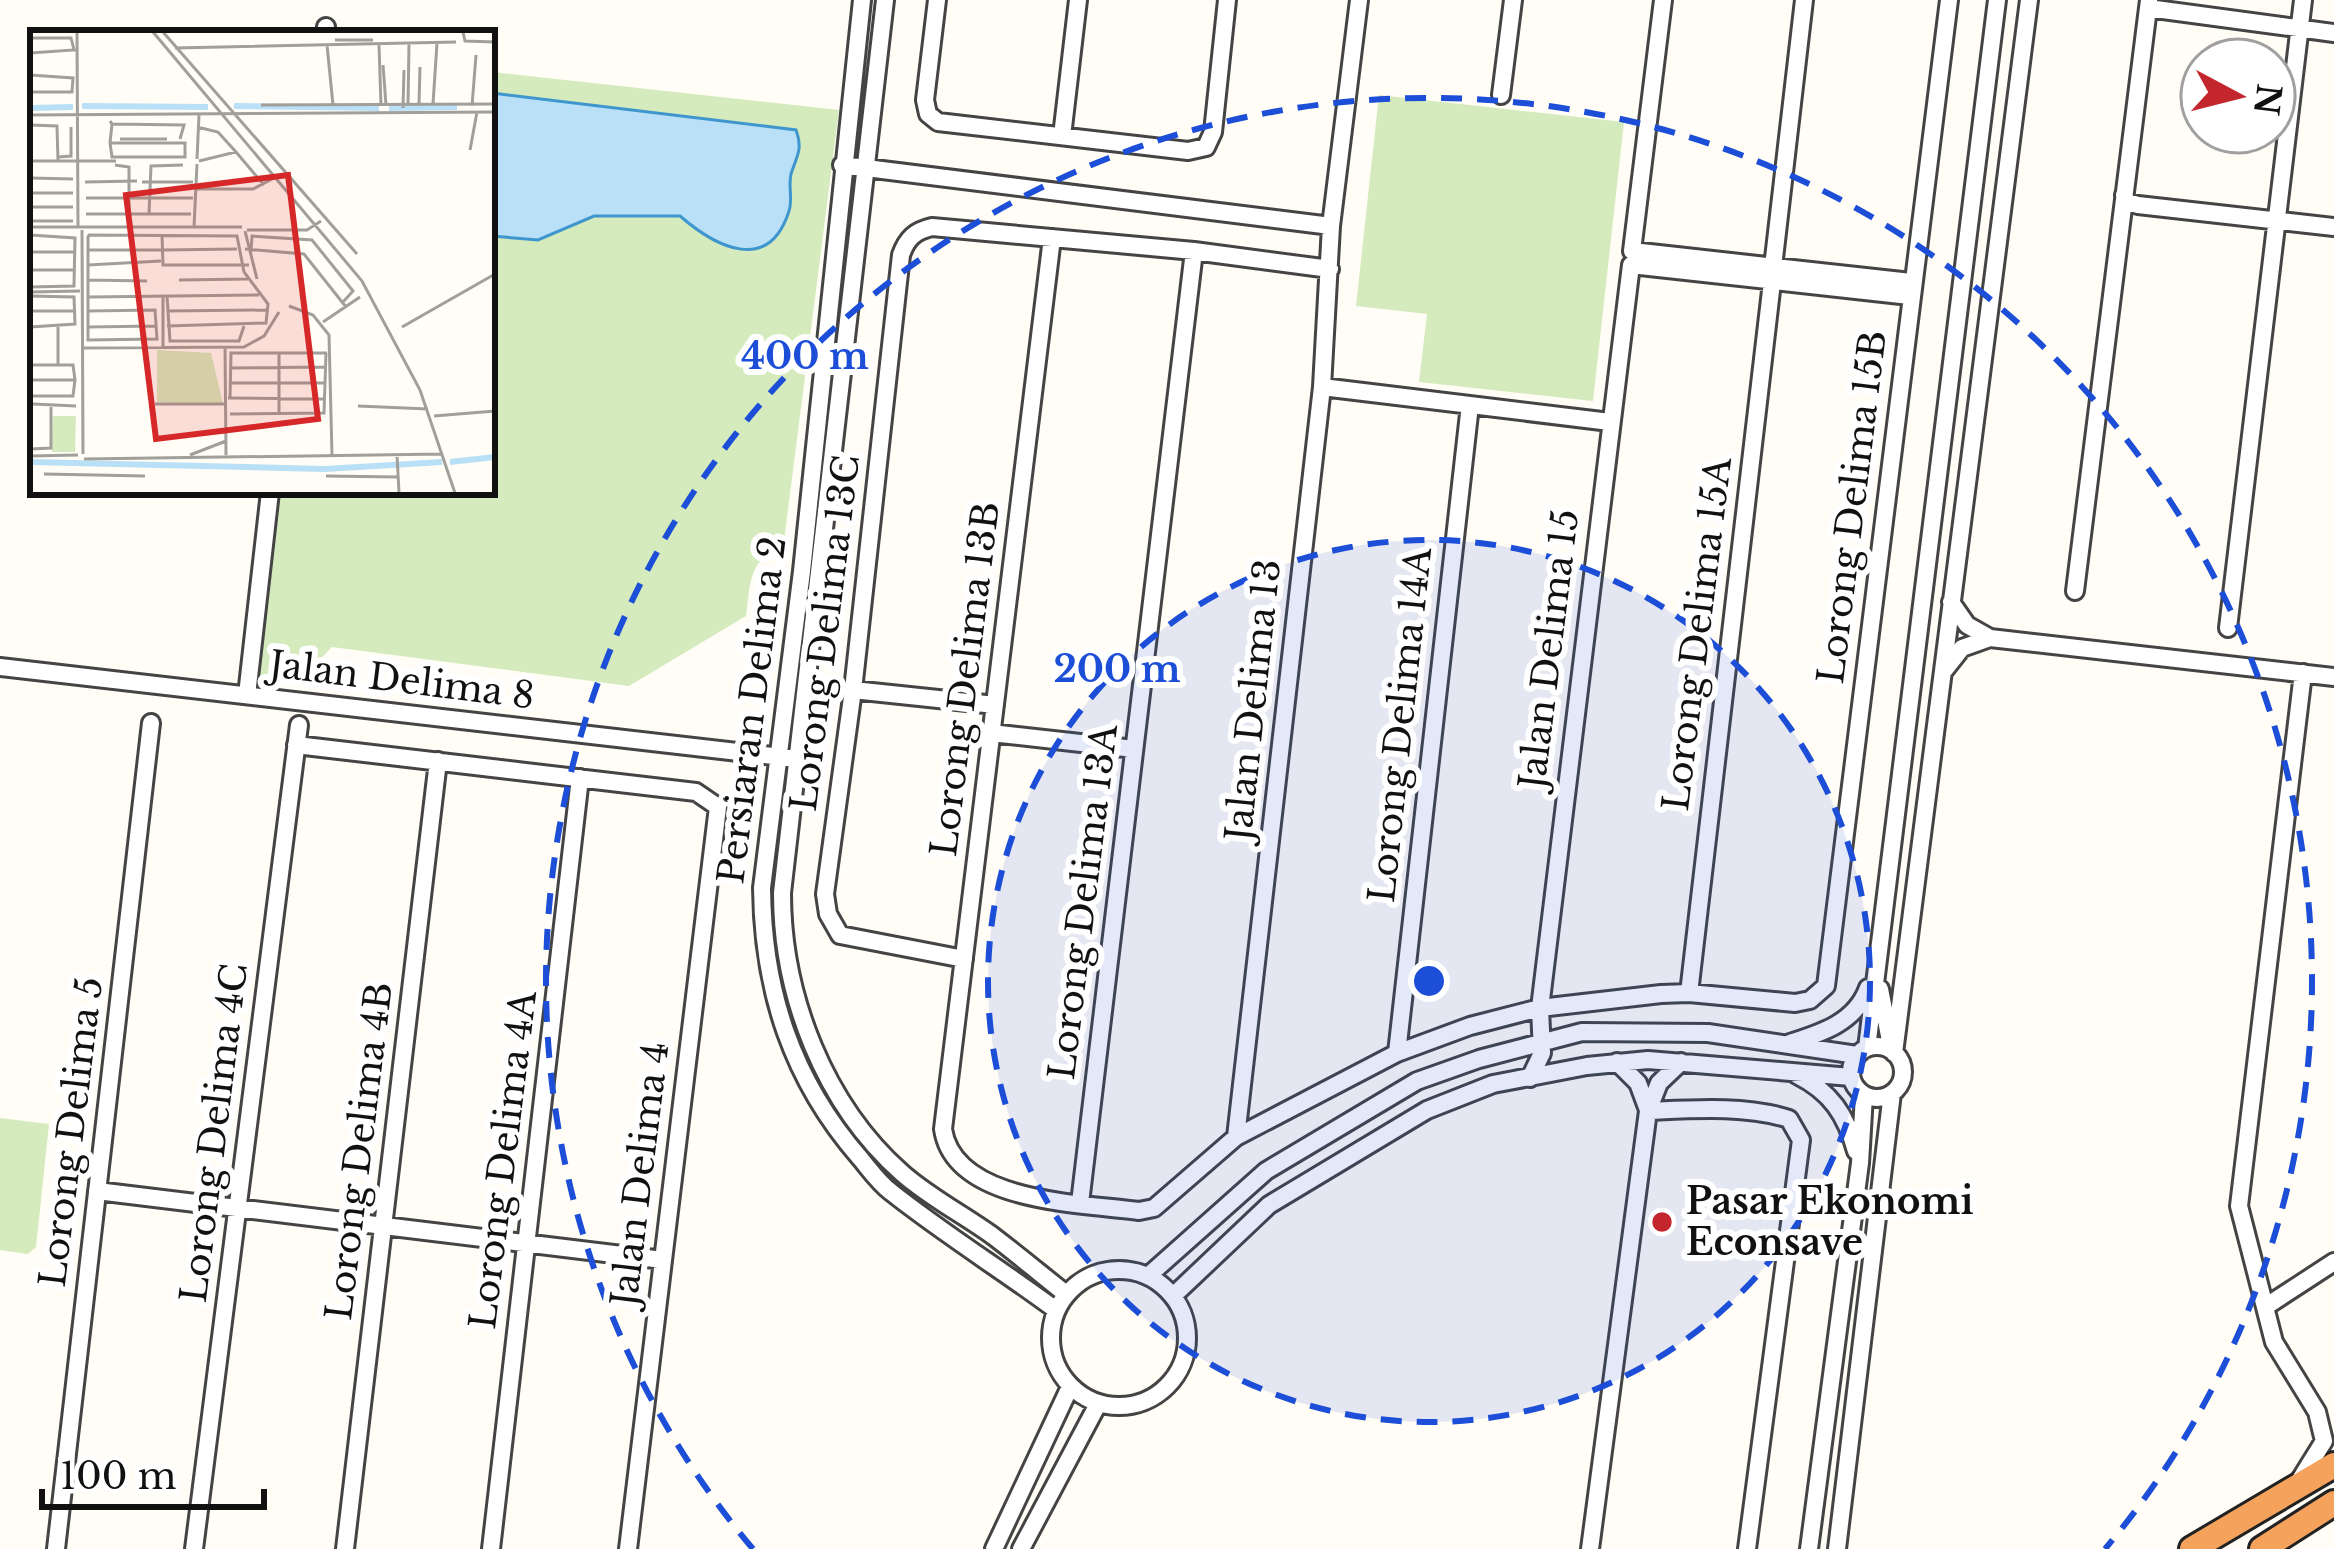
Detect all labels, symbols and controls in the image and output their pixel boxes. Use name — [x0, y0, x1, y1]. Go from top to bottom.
inset map — [30, 30, 495, 495]
north arrow — [2178, 36, 2298, 156]
text: N — [2245, 82, 2290, 117]
street label: Lorong Delima 15B — [1808, 328, 1896, 686]
text: 400 m — [741, 334, 869, 379]
street label: Lorong Delima 13C — [781, 452, 869, 814]
street label: Lorong Delima 15A — [1653, 454, 1741, 813]
street label: Lorong Delima 13B — [921, 499, 1009, 859]
street label: Jalan Delima 15 — [1509, 507, 1588, 795]
street label: Persiaran Delima 2 — [708, 534, 796, 886]
street label: Lorong Delima 14A — [1359, 544, 1441, 904]
street label: Jalan Delima 13 — [1215, 557, 1290, 847]
street label: Jalan Delima 8 — [263, 641, 537, 719]
text: 200 m — [1053, 647, 1181, 692]
street label: Lorong Delima 13A — [1039, 721, 1127, 1082]
centre of rings — [1408, 960, 1450, 1002]
street label: Lorong Delima 4C — [171, 961, 257, 1305]
street label: Lorong Delima 5 — [30, 975, 112, 1289]
street label: Lorong Delima 4B — [316, 980, 402, 1322]
street label: Lorong Delima 4A — [460, 987, 546, 1332]
street label: Jalan Delima 4 — [601, 1039, 679, 1313]
place label: Pasar Ekonomi Econsave — [1686, 1179, 1973, 1265]
marker: Pasar Ekonomi Econsave — [1649, 1209, 1675, 1235]
scale bar — [42, 1435, 264, 1509]
text: 100 m — [60, 1454, 176, 1499]

